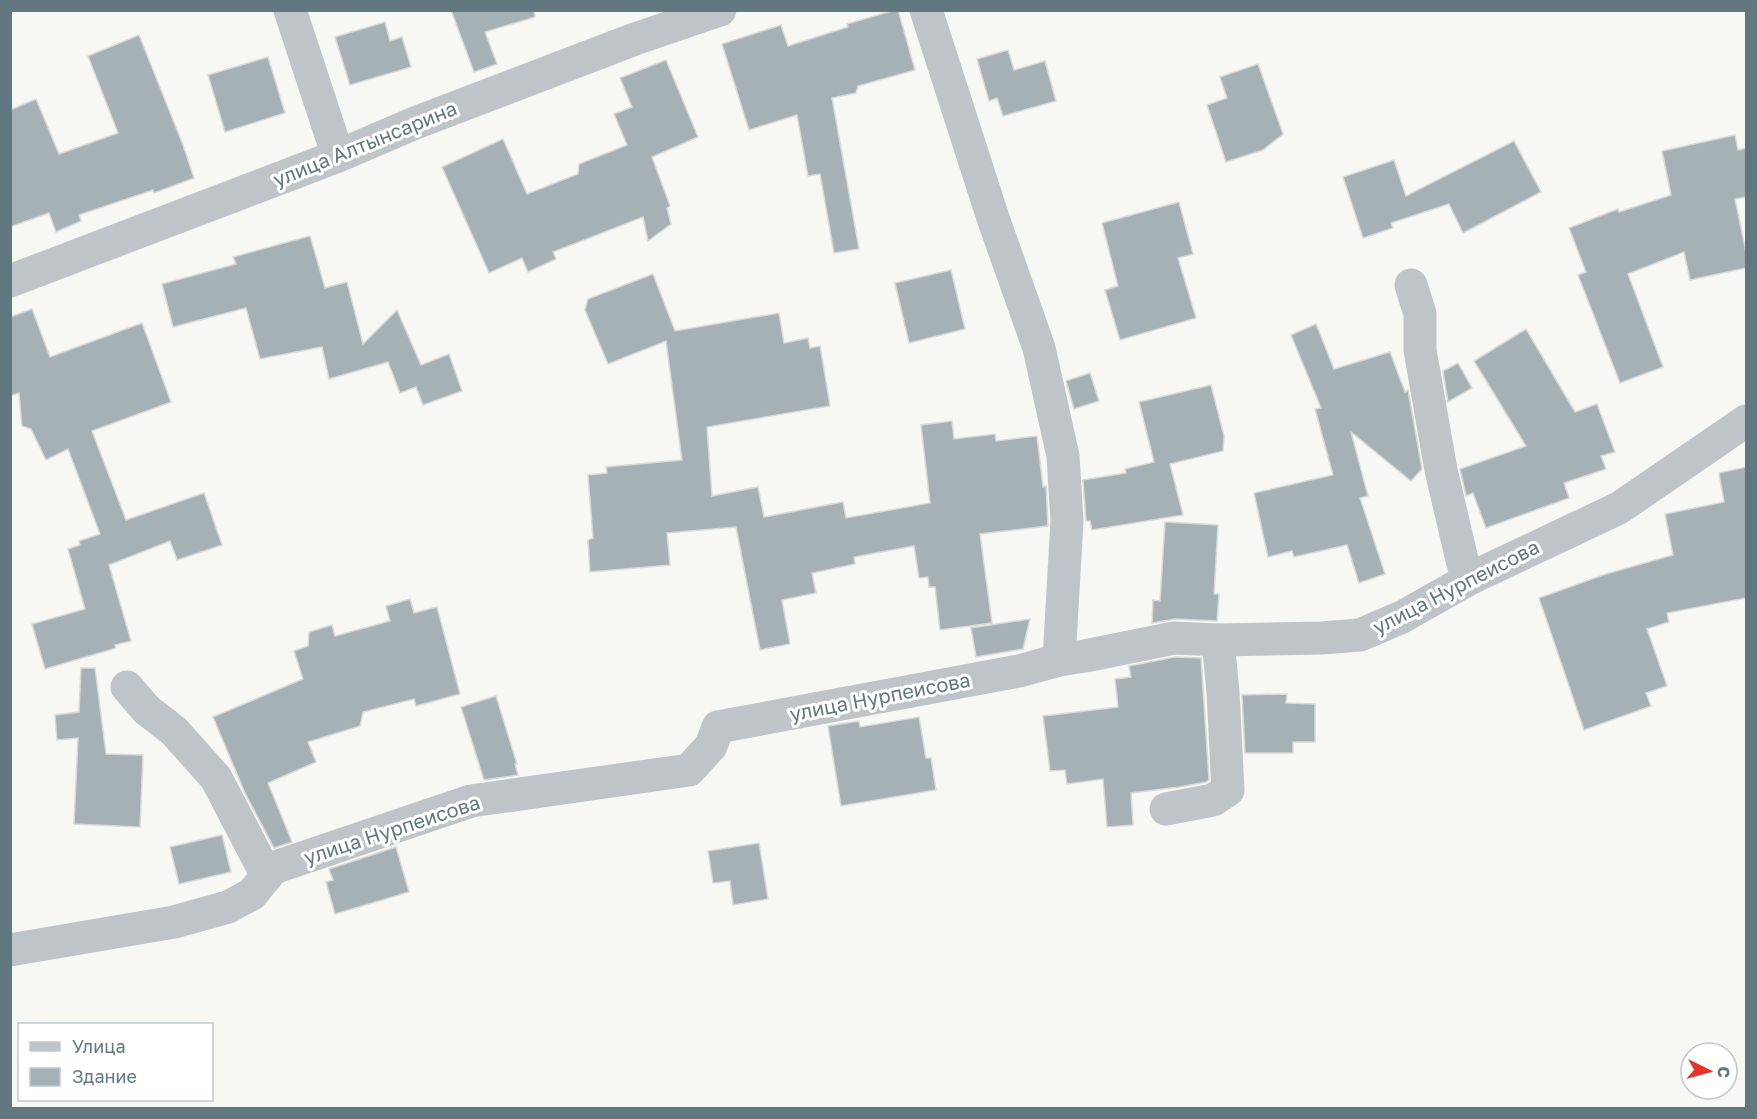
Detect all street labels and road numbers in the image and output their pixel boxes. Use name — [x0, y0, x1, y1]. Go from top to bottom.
street label: улица Алтынсарина — [269, 95, 460, 191]
street label: улица Нурпеисова — [1368, 534, 1543, 638]
street label: улица Нурпеисова — [787, 667, 972, 725]
street label: улица Нурпеисова — [301, 789, 483, 869]

